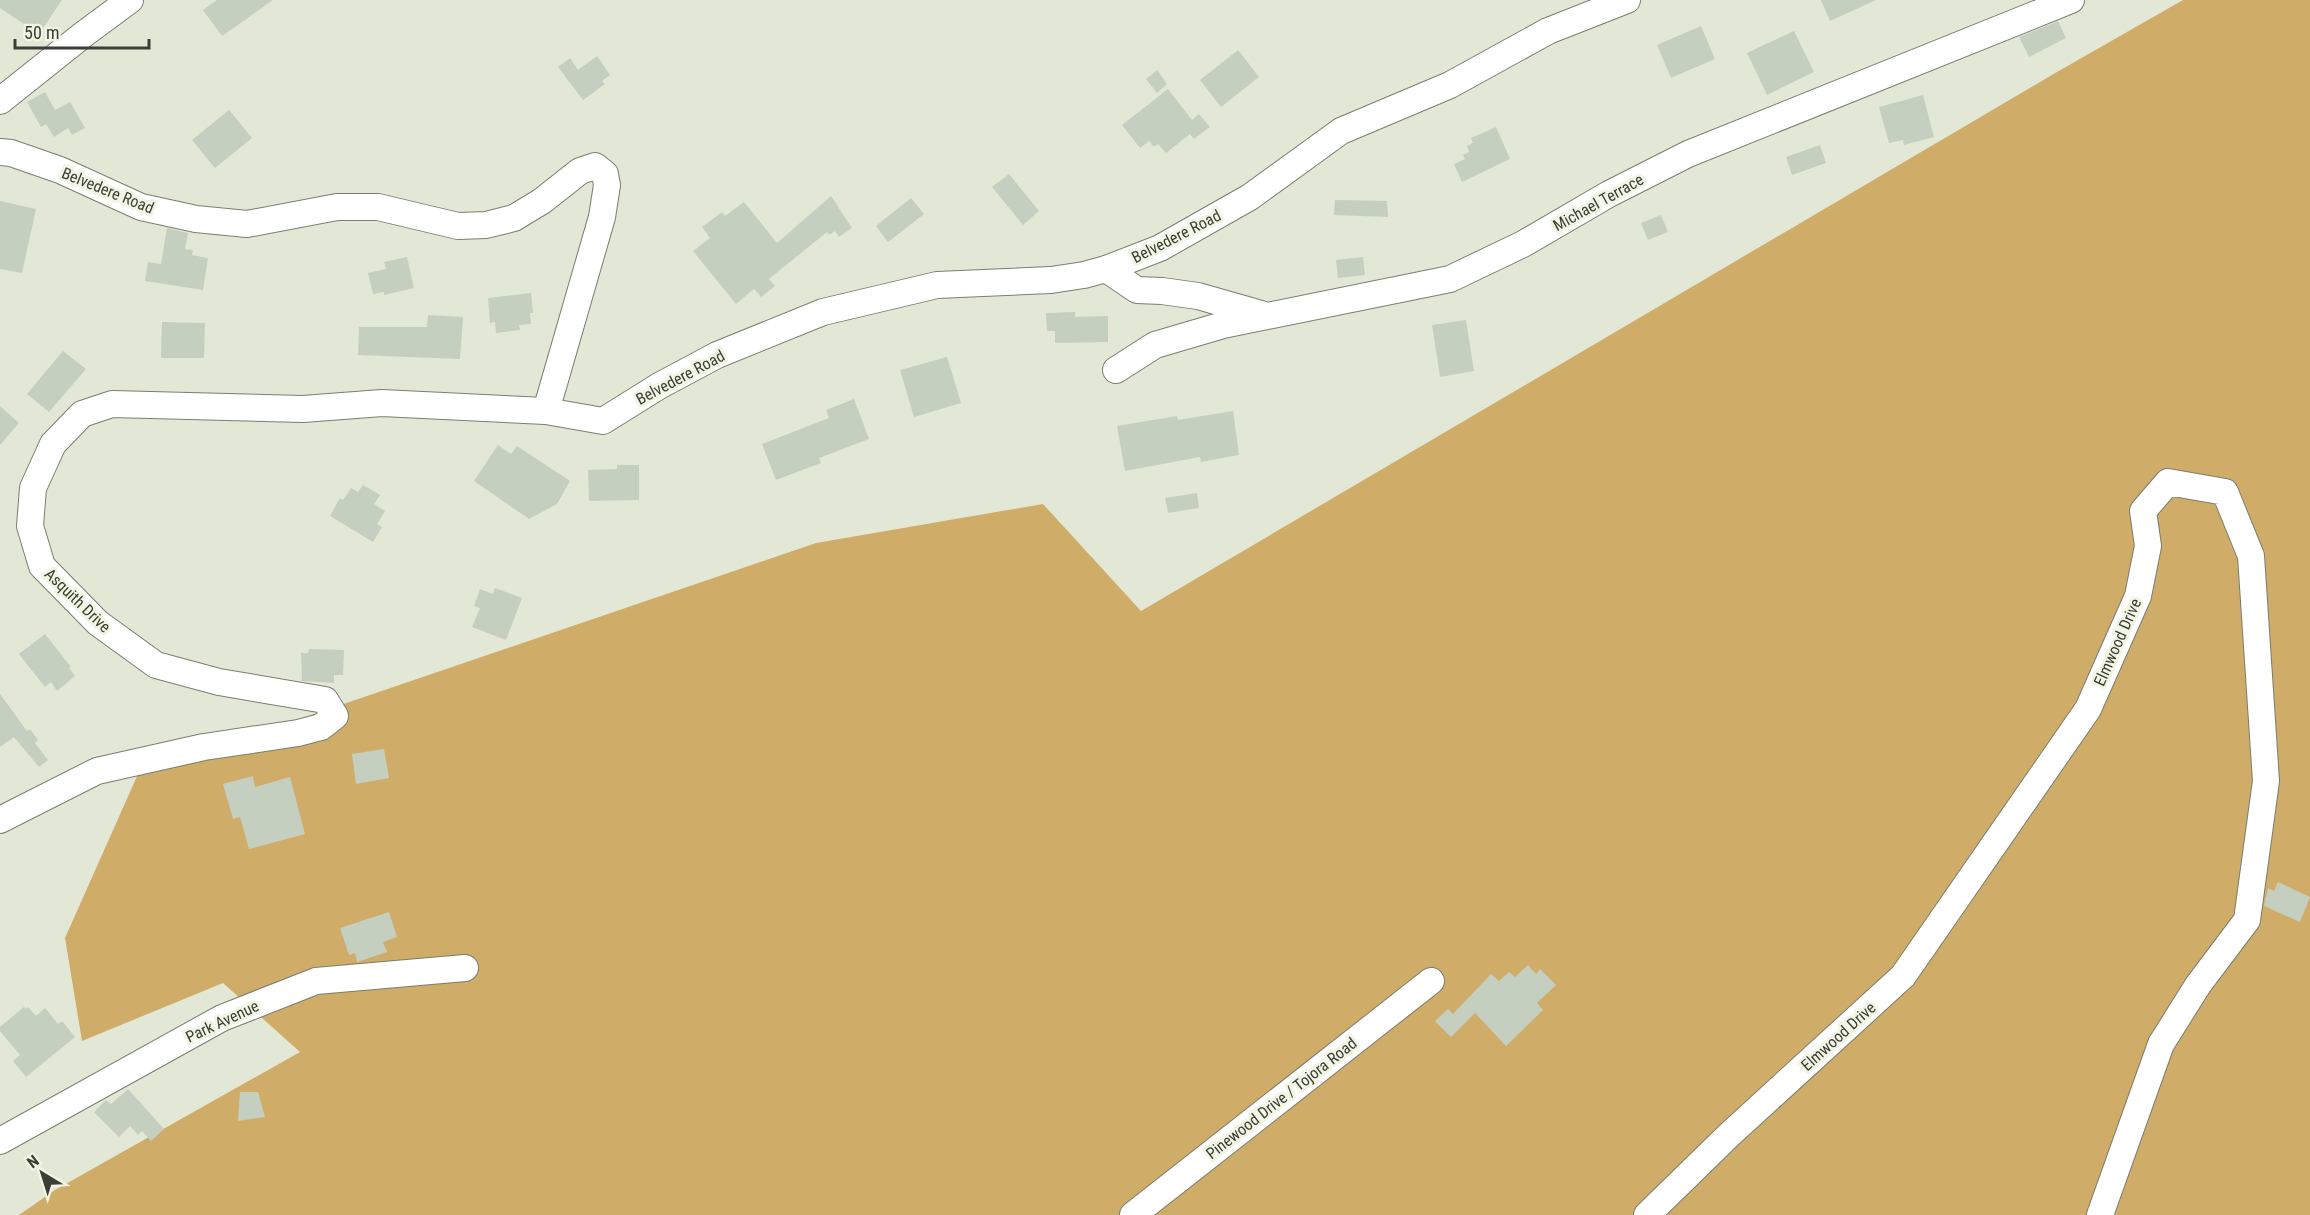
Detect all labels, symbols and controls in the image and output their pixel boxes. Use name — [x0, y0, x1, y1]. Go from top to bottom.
scale bar — [15, 12, 148, 50]
text: 50 m — [24, 22, 59, 43]
street label: Belvedere Road — [59, 163, 157, 218]
street label: Michael Terrace — [1550, 170, 1647, 235]
street label: Belvedere Road — [1128, 206, 1224, 267]
street label: Belvedere Road — [633, 346, 728, 409]
street label: Asquith Drive — [41, 564, 114, 636]
street label: Elmwood Drive — [2090, 596, 2145, 689]
street label: Park Avenue — [183, 996, 262, 1047]
street label: Elmwood Drive — [1797, 998, 1879, 1075]
street label: Pinewood Drive / Tojora Road — [1202, 1034, 1360, 1163]
north arrow — [12, 1143, 72, 1203]
text: N — [23, 1151, 43, 1172]

